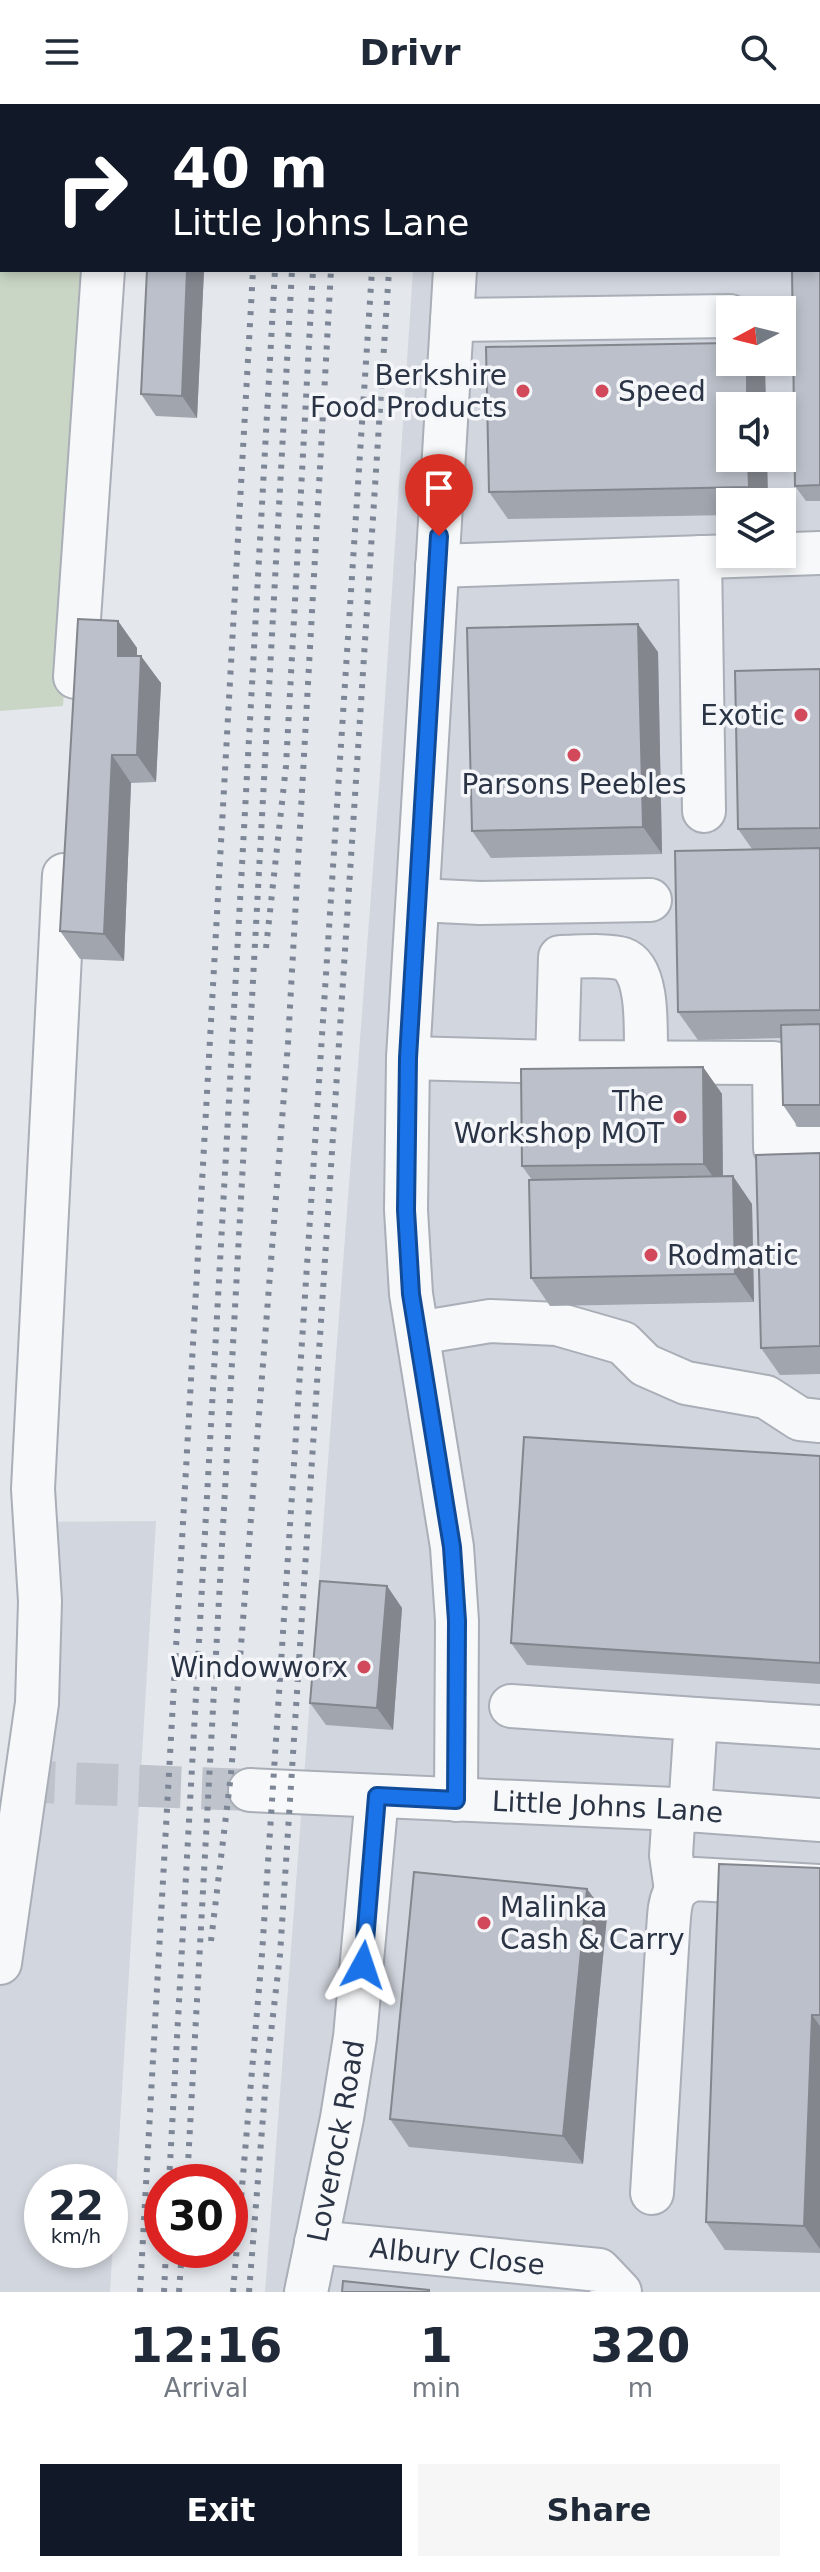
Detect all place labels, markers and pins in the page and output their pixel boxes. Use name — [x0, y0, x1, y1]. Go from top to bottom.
place label: Berkshire Food Products — [310, 359, 507, 424]
place label: Speed — [618, 375, 706, 408]
marker: Berkshire Food Products — [514, 382, 532, 400]
marker: Speed — [593, 382, 611, 400]
pin — [405, 454, 473, 536]
place label: Exotic — [700, 699, 785, 732]
marker: Exotic — [792, 706, 810, 724]
marker: Parsons Peebles — [565, 746, 583, 764]
place label: Parsons Peebles — [462, 768, 686, 801]
place label: The Workshop MOT — [454, 1085, 665, 1150]
marker: The Workshop MOT — [671, 1108, 689, 1126]
place label: Rodmatic — [667, 1239, 799, 1272]
marker: Rodmatic — [642, 1246, 660, 1264]
place label: Windowworx — [170, 1651, 348, 1684]
marker: Windowworx — [355, 1658, 373, 1676]
place label: Malinka Cash & Carry — [500, 1891, 685, 1956]
marker: Malinka Cash & Carry — [475, 1914, 493, 1932]

